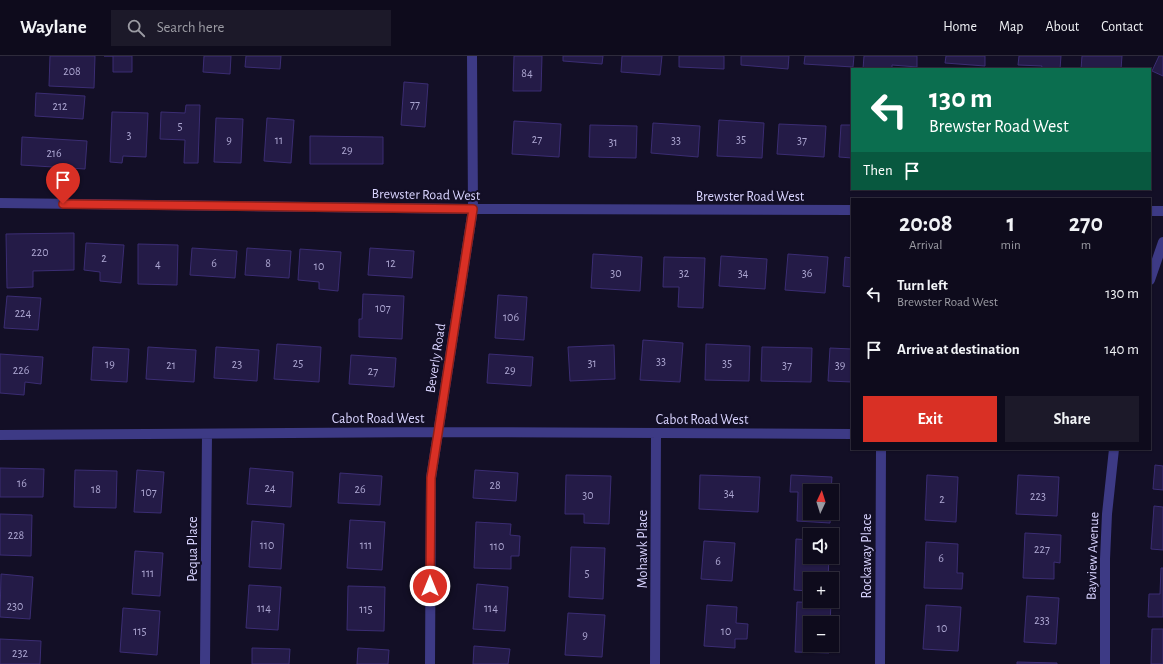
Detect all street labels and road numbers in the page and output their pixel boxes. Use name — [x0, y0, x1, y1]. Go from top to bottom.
street label: Brewster Road West — [372, 187, 481, 203]
street label: Brewster Road West — [696, 190, 805, 204]
street label: Beverly Road — [424, 322, 448, 394]
street label: Cabot Road West — [332, 412, 425, 426]
street label: Cabot Road West — [656, 413, 749, 427]
street label: Mohawk Place — [636, 510, 650, 588]
street label: Bayview Avenue — [1084, 512, 1102, 600]
street label: Rockaway Place — [860, 514, 874, 598]
street label: Pequa Place — [186, 516, 200, 582]

